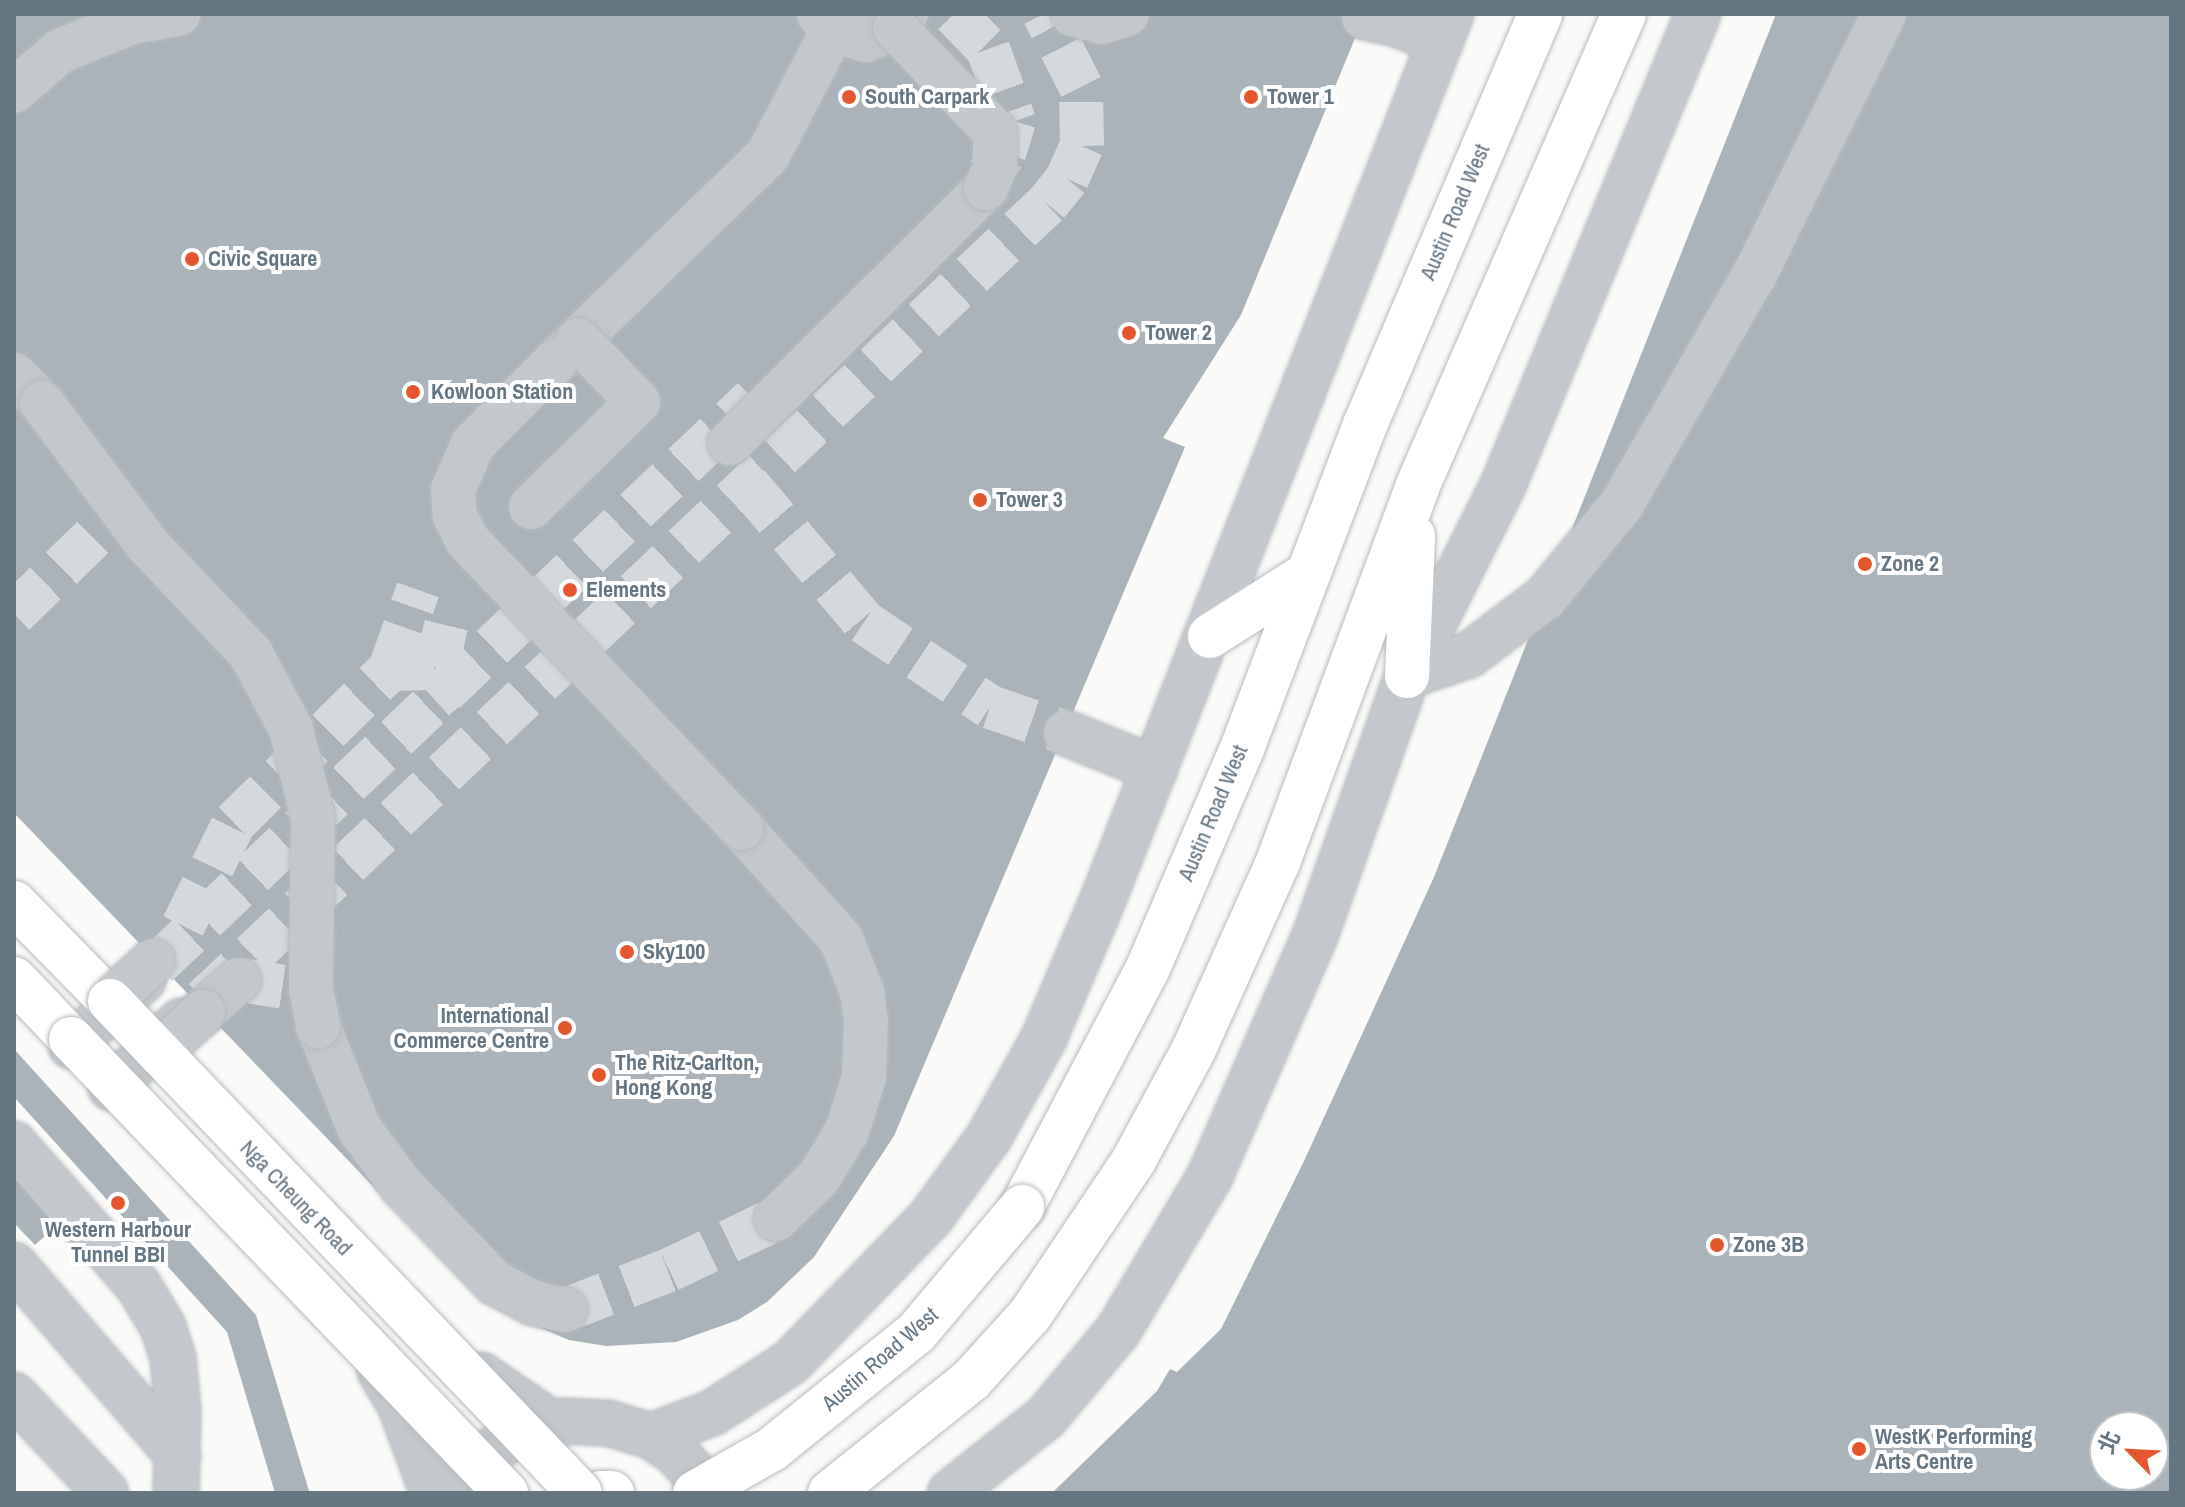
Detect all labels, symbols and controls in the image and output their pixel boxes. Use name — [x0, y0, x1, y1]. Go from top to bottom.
place label: South Carpark — [865, 84, 989, 110]
place label: Tower 1 — [1267, 84, 1334, 110]
marker: South Carpark — [840, 88, 858, 106]
marker: Tower 1 — [1242, 88, 1260, 106]
street label: Austin Road West — [1415, 140, 1495, 284]
place label: Civic Square — [208, 246, 317, 272]
marker: Civic Square — [183, 250, 201, 268]
place label: Tower 2 — [1145, 320, 1212, 346]
marker: Tower 2 — [1120, 324, 1138, 342]
place label: Kowloon Station — [431, 379, 573, 405]
marker: Kowloon Station — [402, 381, 424, 403]
place label: Tower 3 — [996, 487, 1063, 513]
marker: Tower 3 — [971, 491, 989, 509]
place label: Zone 2 — [1881, 551, 1939, 577]
marker: Zone 2 — [1856, 555, 1874, 573]
place label: Elements — [586, 577, 666, 603]
marker: Elements — [561, 581, 579, 599]
street label: Austin Road West — [1173, 741, 1253, 885]
place label: Sky100 — [643, 939, 705, 965]
marker: Sky100 — [618, 943, 636, 961]
place label: International Commerce Centre — [394, 1002, 549, 1054]
marker: International Commerce Centre — [556, 1019, 574, 1037]
place label: The Ritz-Carlton, Hong Kong — [615, 1049, 759, 1100]
marker: The Ritz-Carlton, Hong Kong — [590, 1066, 608, 1084]
street label: Nga Cheung Road — [235, 1135, 357, 1261]
marker: Western Harbour Tunnel BBI — [109, 1194, 127, 1212]
place label: Western Harbour Tunnel BBI — [45, 1216, 191, 1268]
place label: Zone 3B — [1733, 1232, 1804, 1258]
marker: Zone 3B — [1708, 1236, 1726, 1254]
street label: Austin Road West — [817, 1301, 943, 1417]
north arrow — [2089, 1411, 2169, 1491]
place label: WestK Performing Arts Centre — [1875, 1423, 2032, 1474]
text: 北 — [2091, 1426, 2127, 1458]
marker: WestK Performing Arts Centre — [1850, 1440, 1868, 1458]

